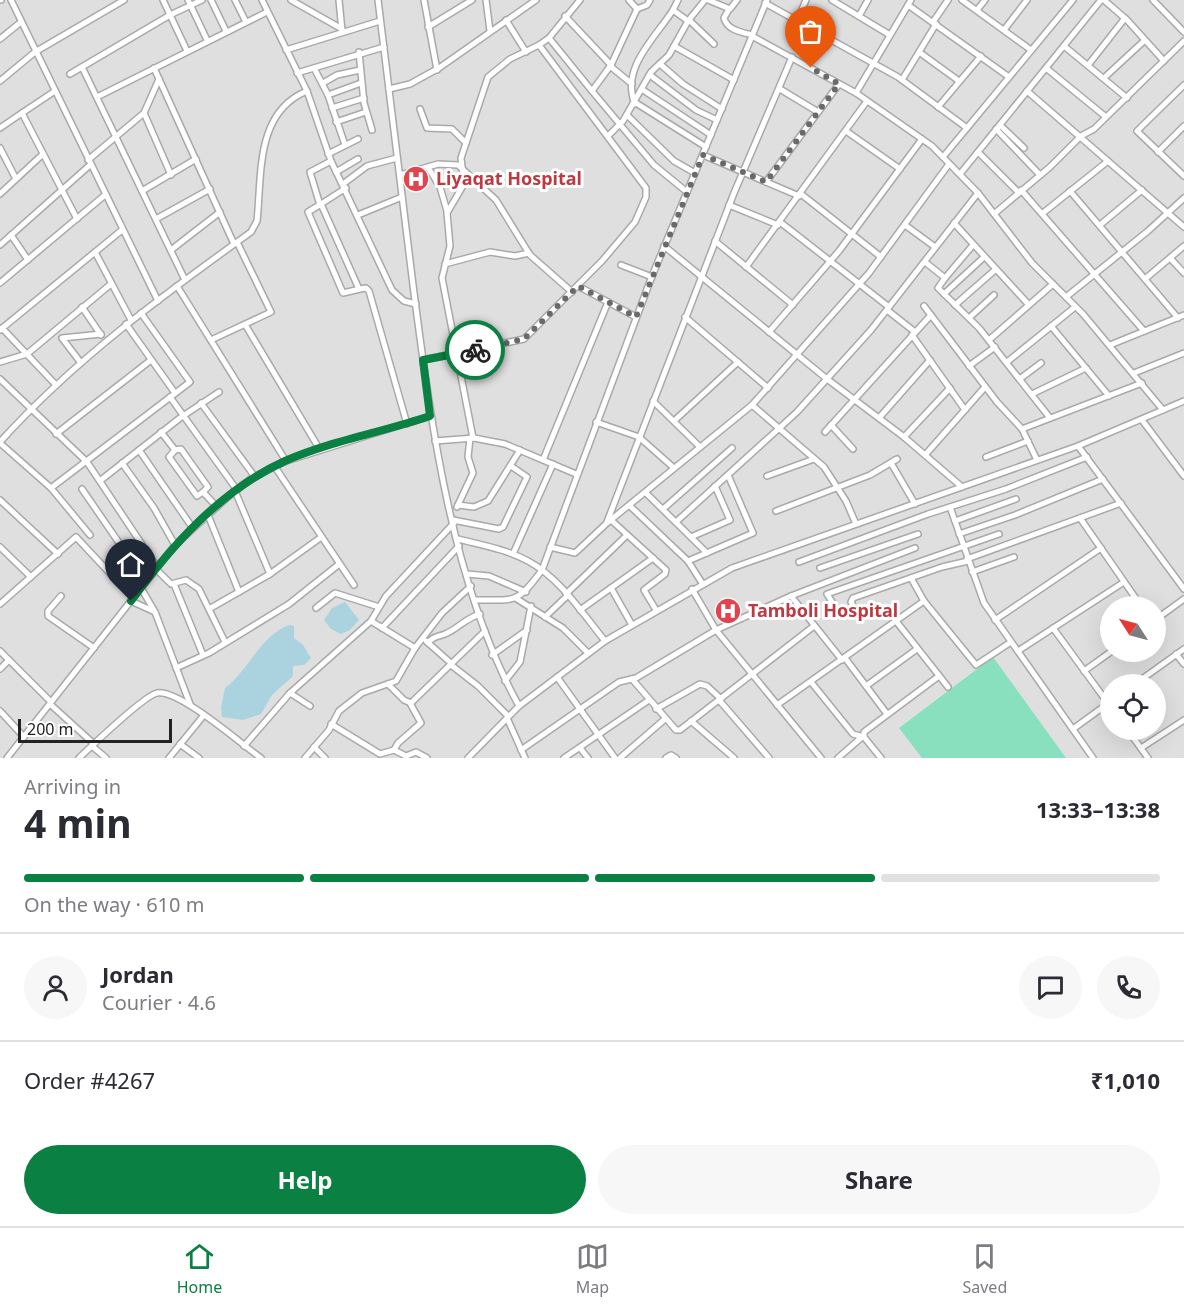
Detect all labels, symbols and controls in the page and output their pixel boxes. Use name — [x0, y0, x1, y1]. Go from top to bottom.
pin — [785, 6, 836, 68]
icon: bag — [794, 15, 827, 48]
hospital icon: Liyaqat Hospital — [401, 164, 431, 194]
place label: Liyaqat Hospital — [436, 166, 582, 190]
courier — [445, 320, 505, 380]
icon: bike — [459, 334, 492, 367]
pin — [105, 539, 156, 601]
icon: home — [114, 548, 147, 581]
hospital icon: Tamboli Hospital — [713, 596, 743, 626]
north arrow — [1100, 596, 1166, 662]
map controls — [1100, 596, 1166, 740]
place label: Tamboli Hospital — [748, 598, 898, 622]
button: locate — [1100, 674, 1166, 740]
scale bar — [18, 716, 172, 744]
text: 200 m — [27, 718, 74, 740]
text: Arriving in — [24, 773, 121, 800]
text: 13:33–13:38 — [1036, 794, 1160, 824]
text: 4 min — [24, 796, 131, 849]
text: On the way · 610 m — [24, 891, 204, 918]
button: person — [24, 956, 87, 1019]
button: chat — [1019, 956, 1082, 1019]
button: phone — [1097, 956, 1160, 1019]
text: Jordan — [102, 959, 174, 989]
text: Courier · 4.6 — [102, 989, 216, 1016]
text: Order #4267 — [24, 1065, 155, 1095]
text: ₹1,010 — [1091, 1065, 1160, 1095]
button: Help — [24, 1145, 586, 1214]
button: Share — [598, 1145, 1160, 1214]
tab: Home — [177, 1240, 222, 1298]
tab: Map — [576, 1240, 609, 1298]
tab: Saved — [962, 1240, 1007, 1298]

